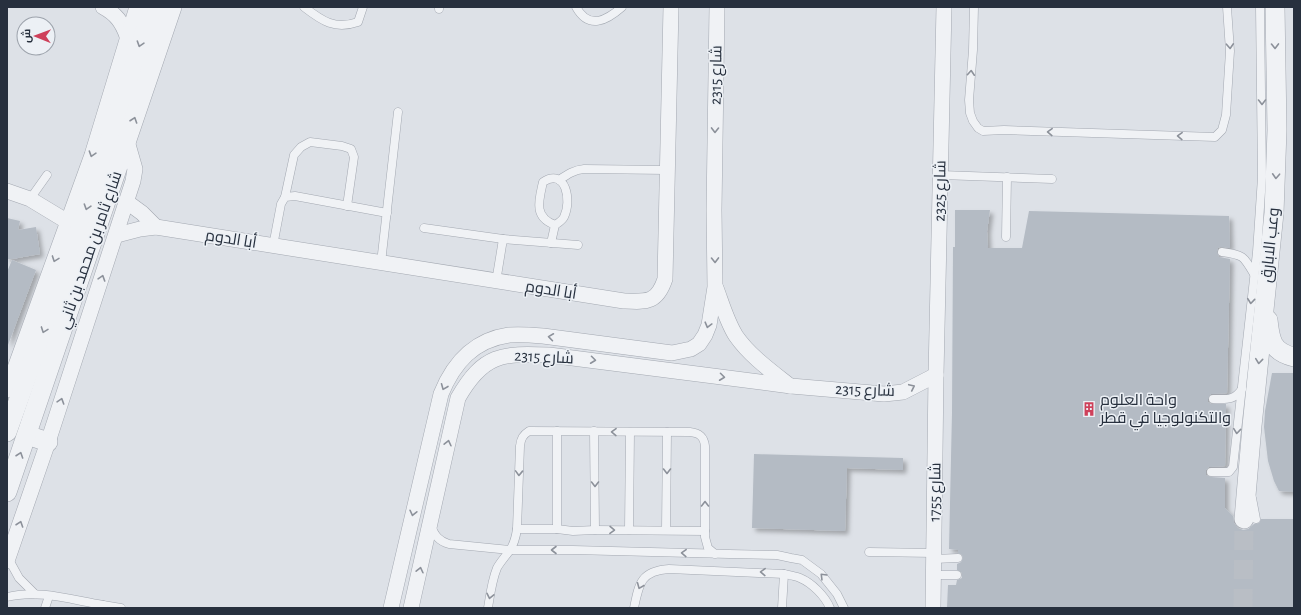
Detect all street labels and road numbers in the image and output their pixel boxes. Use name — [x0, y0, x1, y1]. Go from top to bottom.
street label: شارع 2315 — [706, 45, 728, 105]
street label: شارع 2325 — [930, 160, 952, 222]
street label: شارع ثامر بن محمد بن ثاني — [54, 169, 129, 333]
street label: وعب الابارق — [1258, 207, 1284, 284]
street label: أبا الدوم — [204, 225, 258, 254]
street label: أبا الدوم — [524, 276, 578, 305]
street label: شارع 2315 — [514, 346, 574, 370]
street label: شارع 2315 — [835, 380, 895, 402]
street label: شارع 1755 — [925, 462, 947, 522]

